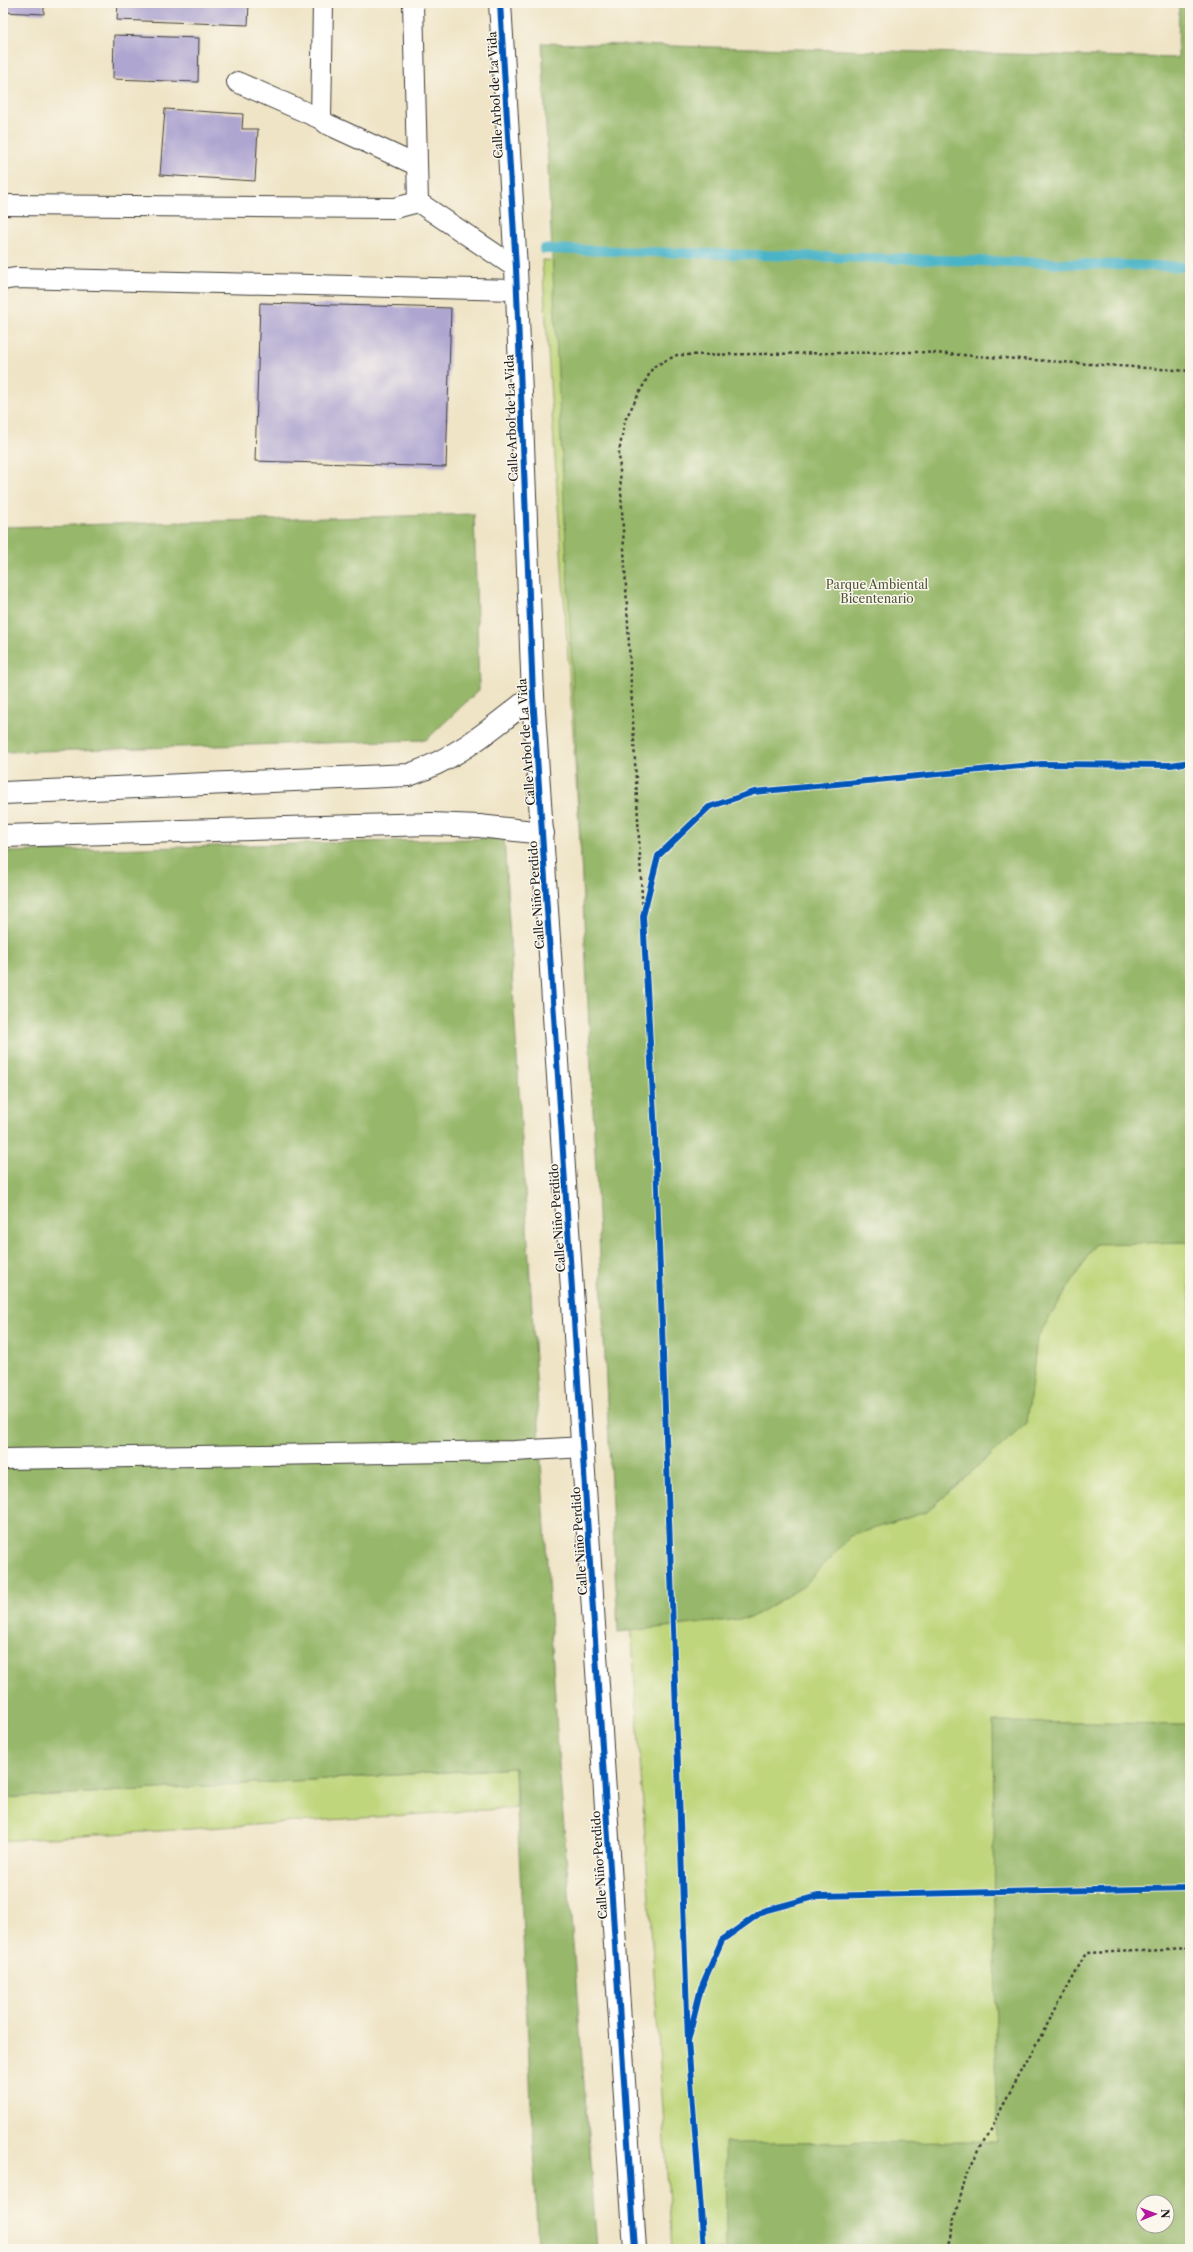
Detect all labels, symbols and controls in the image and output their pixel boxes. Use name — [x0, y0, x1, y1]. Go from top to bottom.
street label: Calle Arbol de La Vida — [484, 30, 506, 159]
street label: Calle Arbol de La Vida — [501, 353, 521, 482]
park label: Parque Ambiental Bicentenario — [826, 577, 929, 606]
street label: Calle Arbol de La Vida — [514, 677, 538, 806]
street label: Calle Niño Perdido — [525, 840, 547, 950]
street label: Calle Niño Perdido — [546, 1163, 568, 1273]
street label: Calle Niño Perdido — [568, 1486, 590, 1596]
street label: Calle Niño Perdido — [588, 1810, 610, 1920]
north arrow — [1135, 2194, 1175, 2234]
text: N — [1158, 2209, 1172, 2219]

